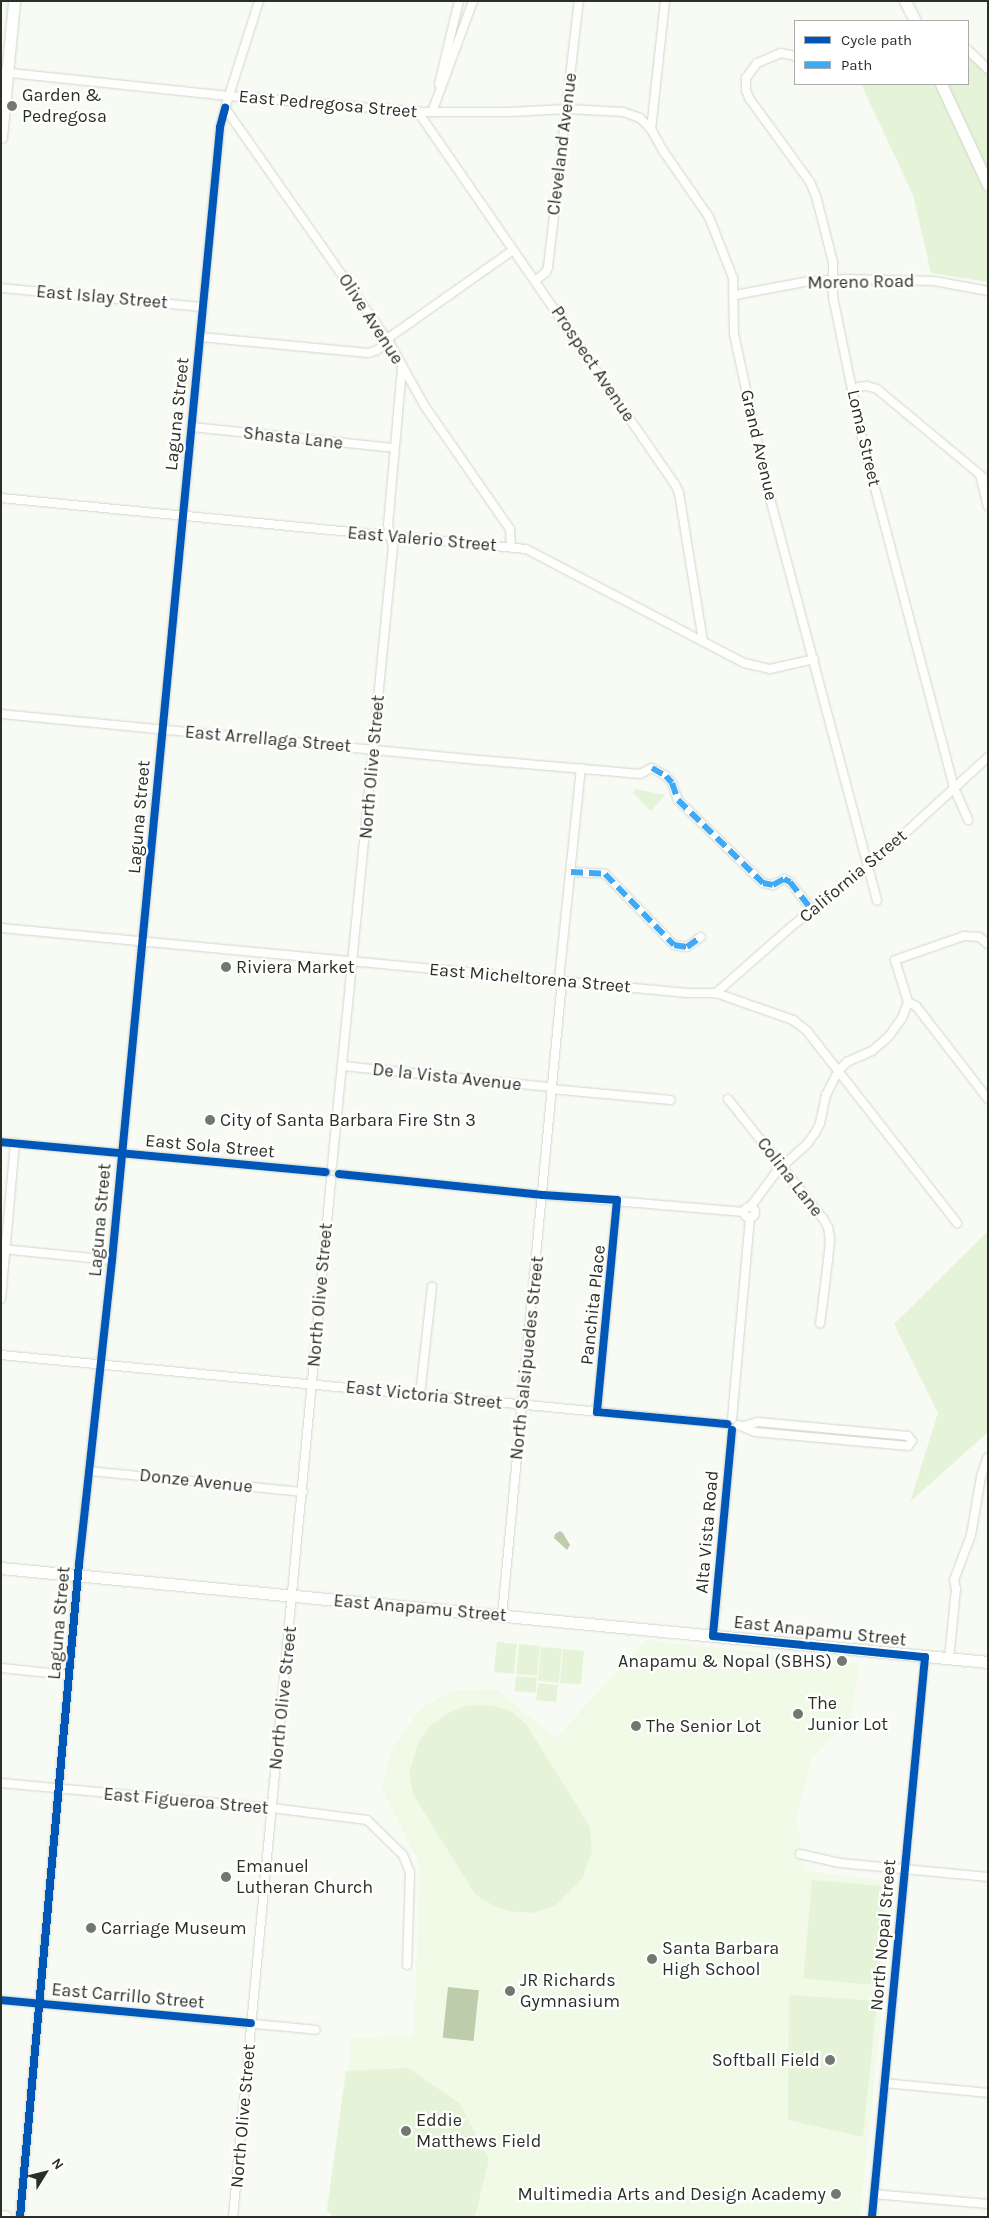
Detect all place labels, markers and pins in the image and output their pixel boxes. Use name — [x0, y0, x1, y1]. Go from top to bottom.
place label: Garden & Pedregosa — [22, 85, 107, 128]
marker: Garden & Pedregosa — [6, 100, 18, 112]
place label: Riviera Market — [236, 956, 355, 978]
marker: Riviera Market — [220, 961, 232, 973]
place label: City of Santa Barbara Fire Stn 3 — [220, 1109, 476, 1131]
marker: City of Santa Barbara Fire Stn 3 — [204, 1114, 216, 1126]
place label: Anapamu & Nopal (SBHS) — [618, 1650, 832, 1672]
marker: Anapamu & Nopal (SBHS) — [836, 1655, 848, 1667]
place label: The Junior Lot — [808, 1693, 888, 1736]
marker: The Junior Lot — [792, 1708, 804, 1720]
place label: The Senior Lot — [646, 1715, 761, 1737]
marker: The Senior Lot — [630, 1720, 642, 1732]
place label: Emanuel Lutheran Church — [236, 1856, 373, 1898]
marker: Emanuel Lutheran Church — [220, 1871, 232, 1883]
place label: Carriage Museum — [101, 1917, 246, 1939]
marker: Carriage Museum — [85, 1922, 97, 1934]
place label: Santa Barbara High School — [662, 1938, 779, 1980]
marker: Santa Barbara High School — [646, 1953, 658, 1965]
place label: JR Richards Gymnasium — [520, 1970, 620, 2012]
marker: JR Richards Gymnasium — [504, 1985, 516, 1997]
place label: Softball Field — [712, 2049, 820, 2071]
marker: Softball Field — [824, 2054, 836, 2066]
place label: Eddie Matthews Field — [416, 2110, 541, 2152]
marker: Eddie Matthews Field — [400, 2125, 412, 2137]
place label: Multimedia Arts and Design Academy — [517, 2183, 826, 2205]
marker: Multimedia Arts and Design Academy — [830, 2188, 842, 2200]

